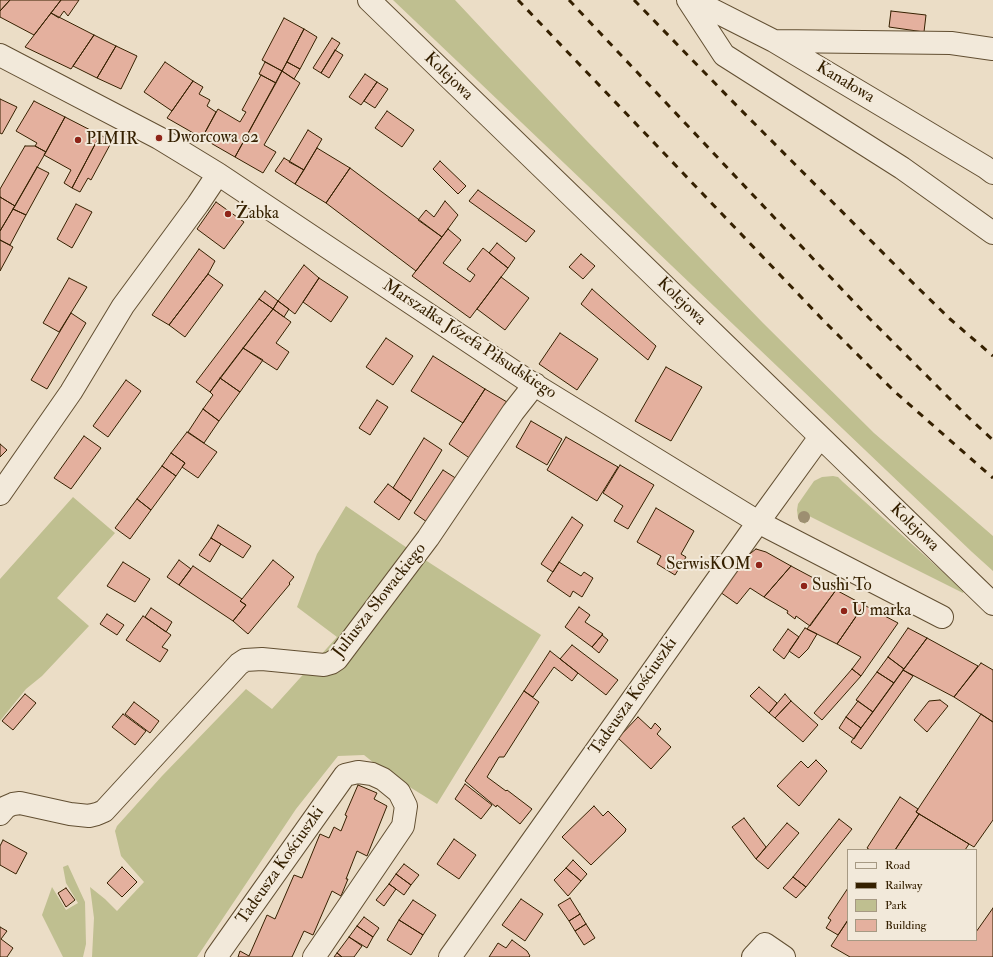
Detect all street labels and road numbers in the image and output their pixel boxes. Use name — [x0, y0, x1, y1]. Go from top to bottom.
street label: Kolejowa — [419, 49, 477, 105]
street label: Kanałowa — [812, 58, 878, 108]
street label: Kolejowa — [652, 274, 710, 330]
street label: Marszałka Józefa Piłsudskiego — [378, 276, 560, 404]
street label: Kolejowa — [885, 500, 943, 556]
street label: Juliusza Słowackiego — [329, 540, 431, 662]
street label: Tadeusza Kościuszki — [586, 634, 682, 760]
street label: Tadeusza Kościuszki — [233, 803, 329, 929]

